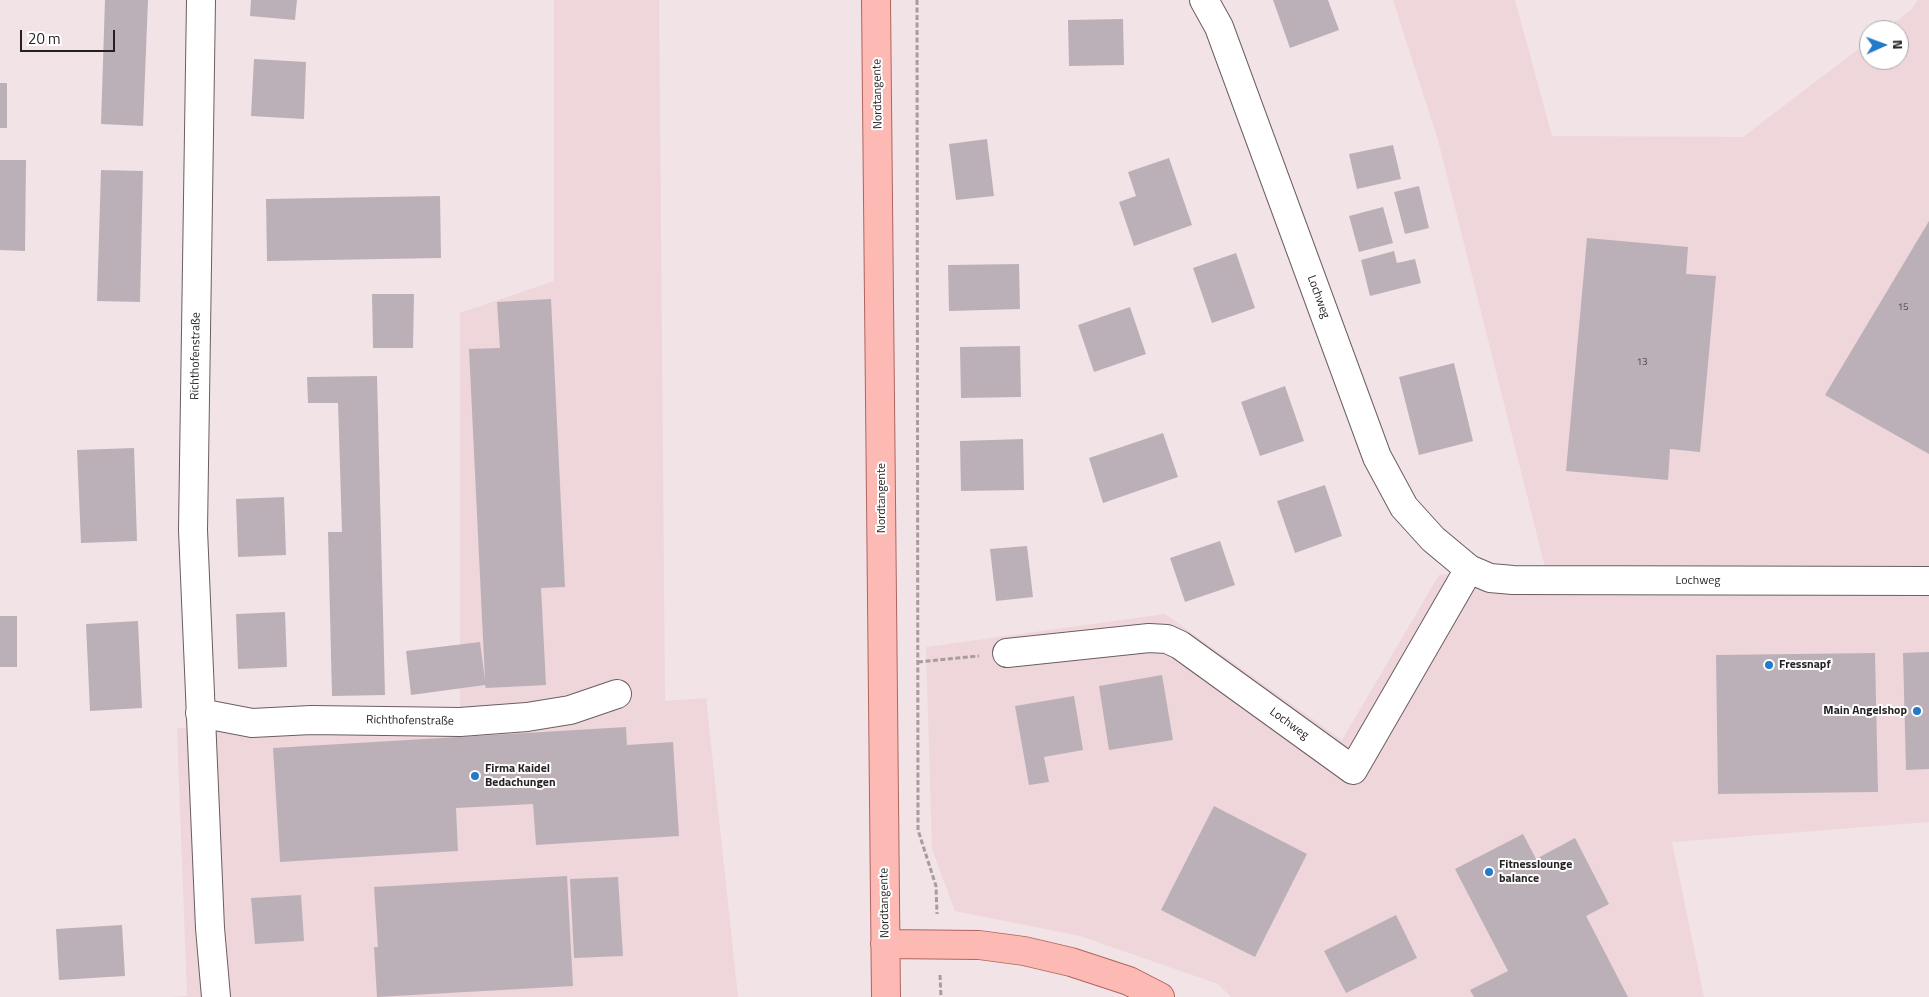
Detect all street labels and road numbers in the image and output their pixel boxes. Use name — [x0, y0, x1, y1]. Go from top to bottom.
street label: Nordtangente — [870, 59, 886, 129]
street label: Lochweg — [1304, 273, 1332, 321]
street label: Richthofenstraße — [188, 312, 204, 400]
street label: Nordtangente — [875, 463, 889, 533]
street label: Lochweg — [1676, 574, 1720, 588]
street label: Lochweg — [1267, 705, 1311, 743]
street label: Richthofenstraße — [366, 713, 454, 729]
street label: Nordtangente — [877, 868, 893, 938]

